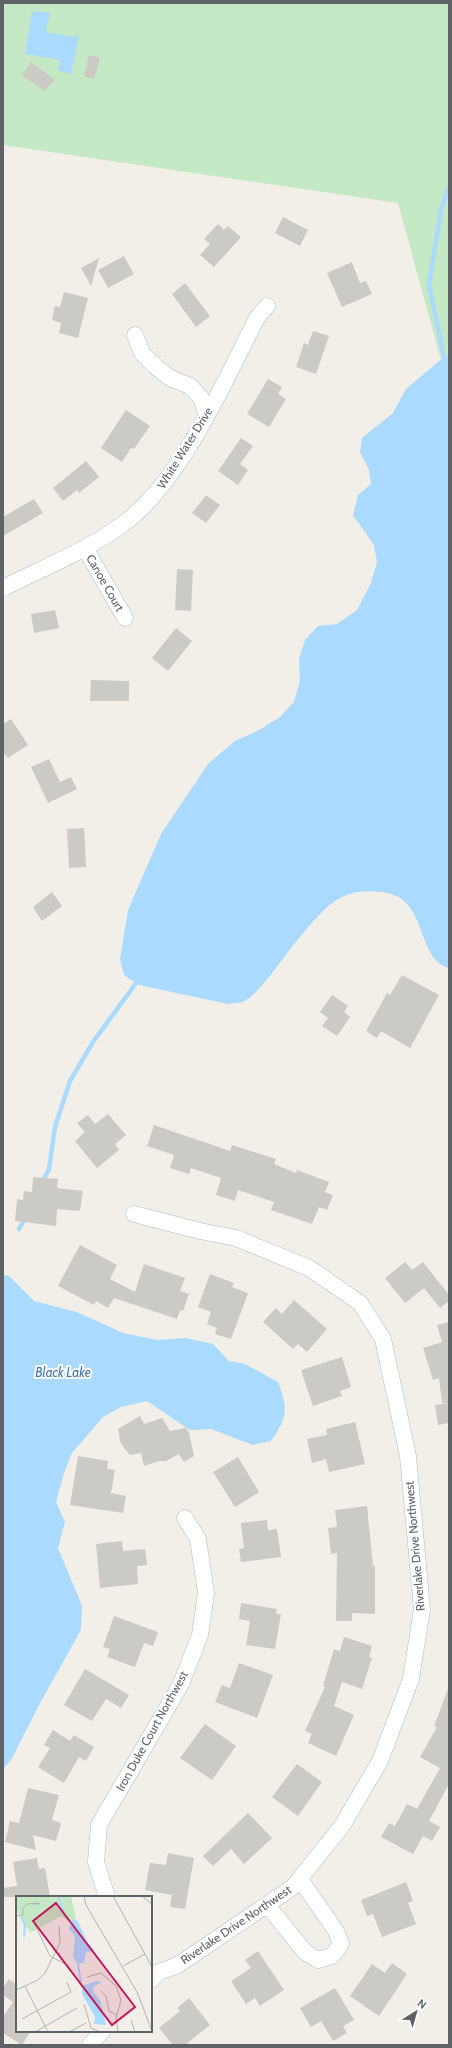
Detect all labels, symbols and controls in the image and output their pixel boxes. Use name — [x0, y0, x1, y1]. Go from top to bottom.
street label: White Water Drive — [153, 404, 216, 491]
street label: Canoe Court — [83, 552, 128, 614]
water label: Black Lake — [35, 1364, 91, 1380]
street label: Riverlake Drive Northwest — [401, 1480, 428, 1612]
street label: Iron Duke Court Northwest — [112, 1668, 191, 1793]
street label: Riverlake Drive Northwest — [177, 1882, 294, 1967]
inset map — [16, 1896, 152, 2032]
north arrow — [396, 1992, 436, 2032]
text: N — [415, 1996, 429, 2012]

